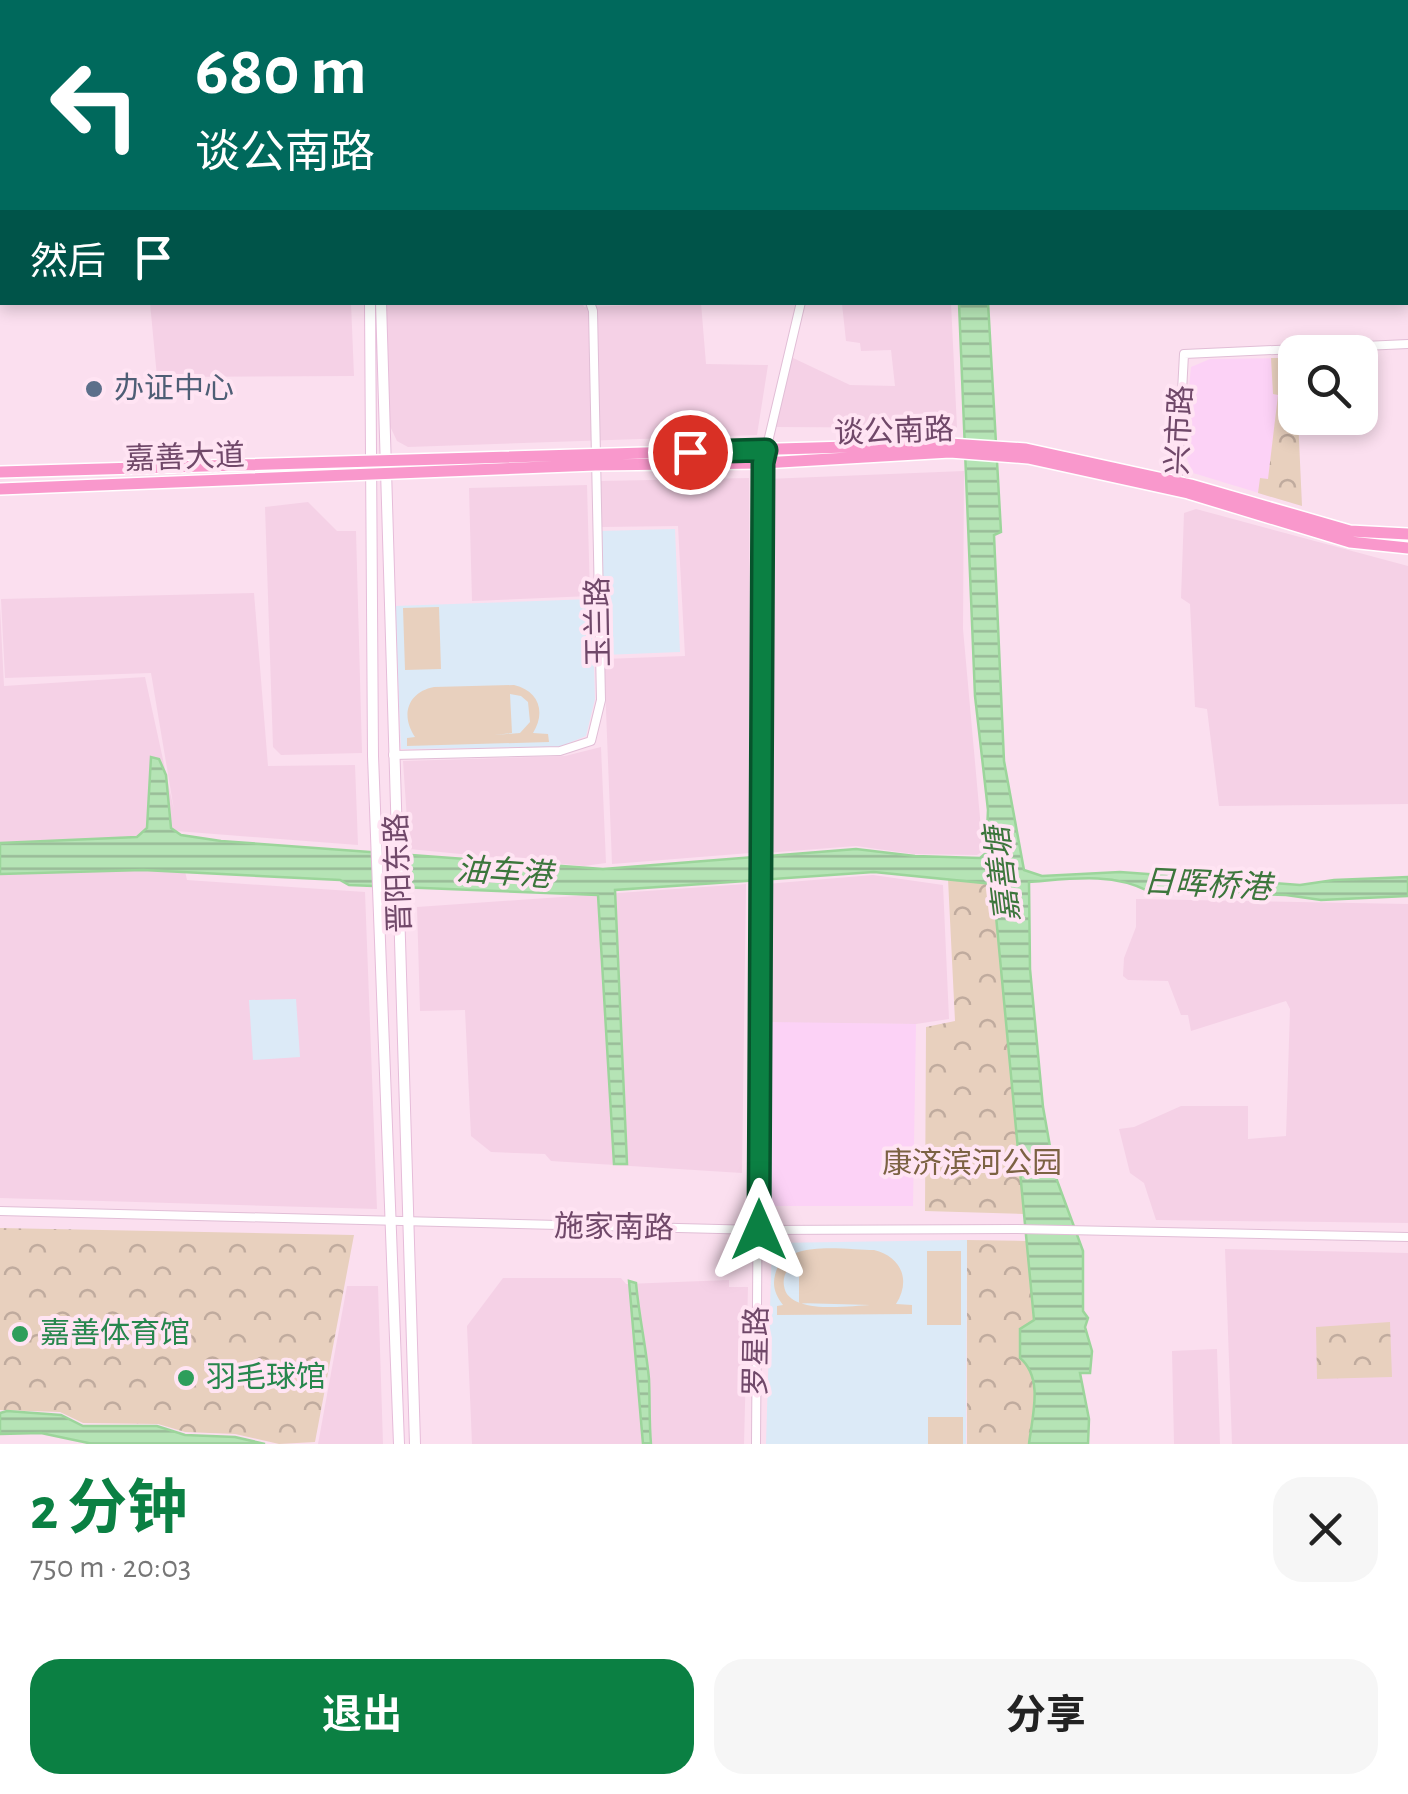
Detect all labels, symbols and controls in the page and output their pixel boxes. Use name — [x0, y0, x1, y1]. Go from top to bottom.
text: 680 m — [195, 37, 367, 107]
icon: left — [30, 40, 160, 170]
text: 谈公南路 — [195, 131, 375, 176]
icon: arrive — [126, 230, 181, 285]
text: 然后 — [30, 244, 106, 282]
map controls — [1278, 335, 1378, 435]
button: search — [1278, 335, 1378, 435]
place label: 办证中心 — [114, 372, 234, 404]
marker: 办证中心 — [83, 378, 105, 400]
street label: 兴市路 — [1161, 384, 1197, 476]
pin — [648, 410, 733, 495]
street label: 谈公南路 — [833, 413, 954, 449]
icon: arrive — [663, 425, 718, 480]
street label: 嘉善大道 — [124, 439, 245, 475]
street label: 玉兰路 — [581, 577, 615, 667]
street label: 晋阳东路 — [380, 813, 416, 934]
water label: 嘉善塘 — [979, 819, 1025, 924]
water label: 油车港 — [455, 852, 557, 893]
water label: 日晖桥港 — [1142, 865, 1276, 905]
park label: 康济滨河公园 — [882, 1147, 1062, 1179]
position arrow — [707, 1178, 811, 1282]
street label: 施家南路 — [554, 1210, 674, 1244]
street label: 罗星路 — [739, 1306, 773, 1396]
place label: 嘉善体育馆 — [40, 1317, 190, 1349]
marker: 嘉善体育馆 — [9, 1323, 31, 1345]
place label: 羽毛球馆 — [206, 1361, 326, 1393]
marker: 羽毛球馆 — [175, 1367, 197, 1389]
button: close — [1273, 1477, 1378, 1582]
text: 2 分钟 — [30, 1480, 187, 1540]
text: 750 m · 20:03 — [30, 1551, 191, 1583]
button: 退出 — [30, 1659, 694, 1774]
button: 分享 — [714, 1659, 1378, 1774]

